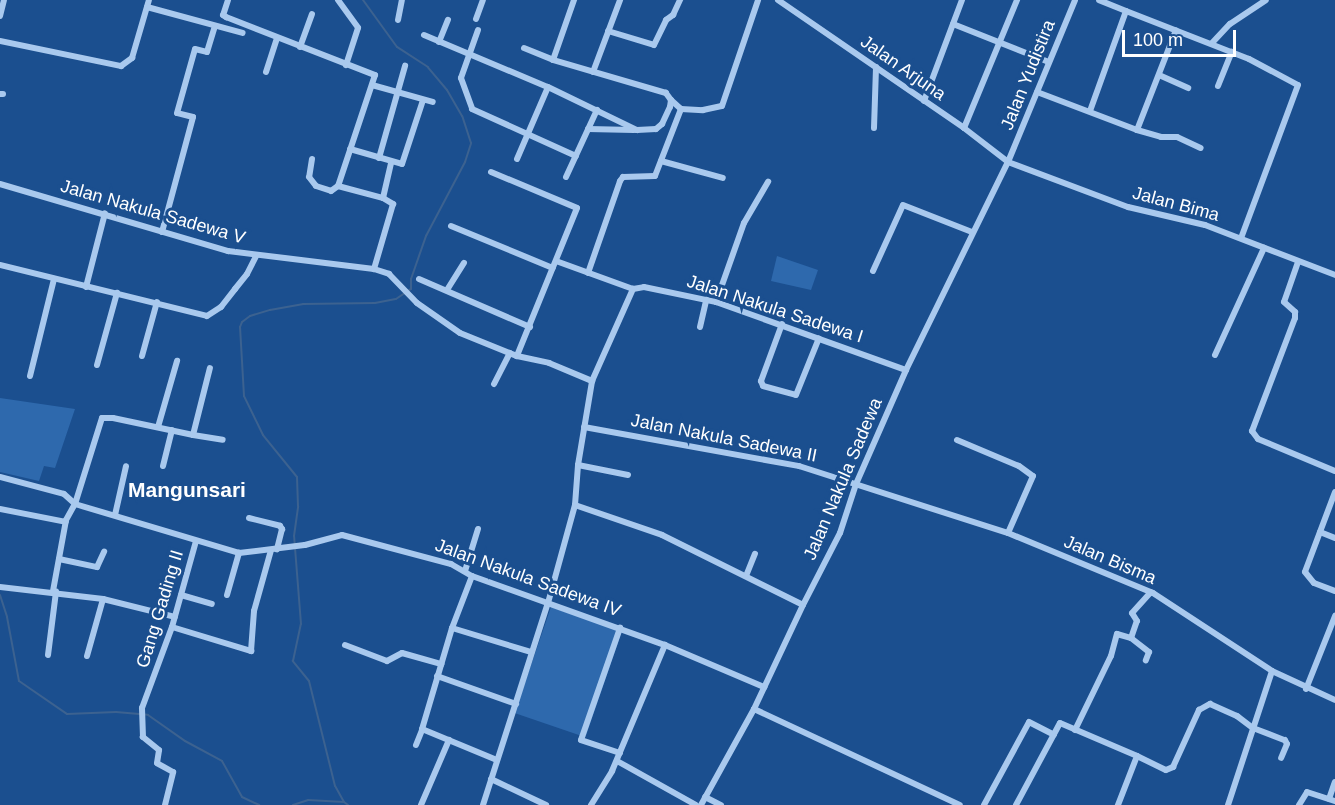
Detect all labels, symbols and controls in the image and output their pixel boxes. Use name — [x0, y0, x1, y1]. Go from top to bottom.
street label: Jalan Yudistira — [996, 17, 1060, 133]
scale bar — [1125, 18, 1239, 56]
street label: Jalan Arjuna — [856, 30, 950, 106]
text: 100 m — [1133, 30, 1183, 50]
street label: Jalan Nakula Sadewa V — [58, 175, 248, 249]
street label: Jalan Bima — [1130, 182, 1222, 226]
street label: Jalan Nakula Sadewa I — [684, 270, 866, 348]
street label: Jalan Nakula Sadewa — [799, 395, 887, 563]
street label: Jalan Nakula Sadewa II — [629, 409, 819, 467]
district label: Mangunsari — [128, 477, 246, 503]
street label: Jalan Bisma — [1061, 531, 1159, 589]
street label: Jalan Nakula Sadewa IV — [432, 534, 624, 622]
street label: Gang Gading II — [132, 547, 188, 671]

